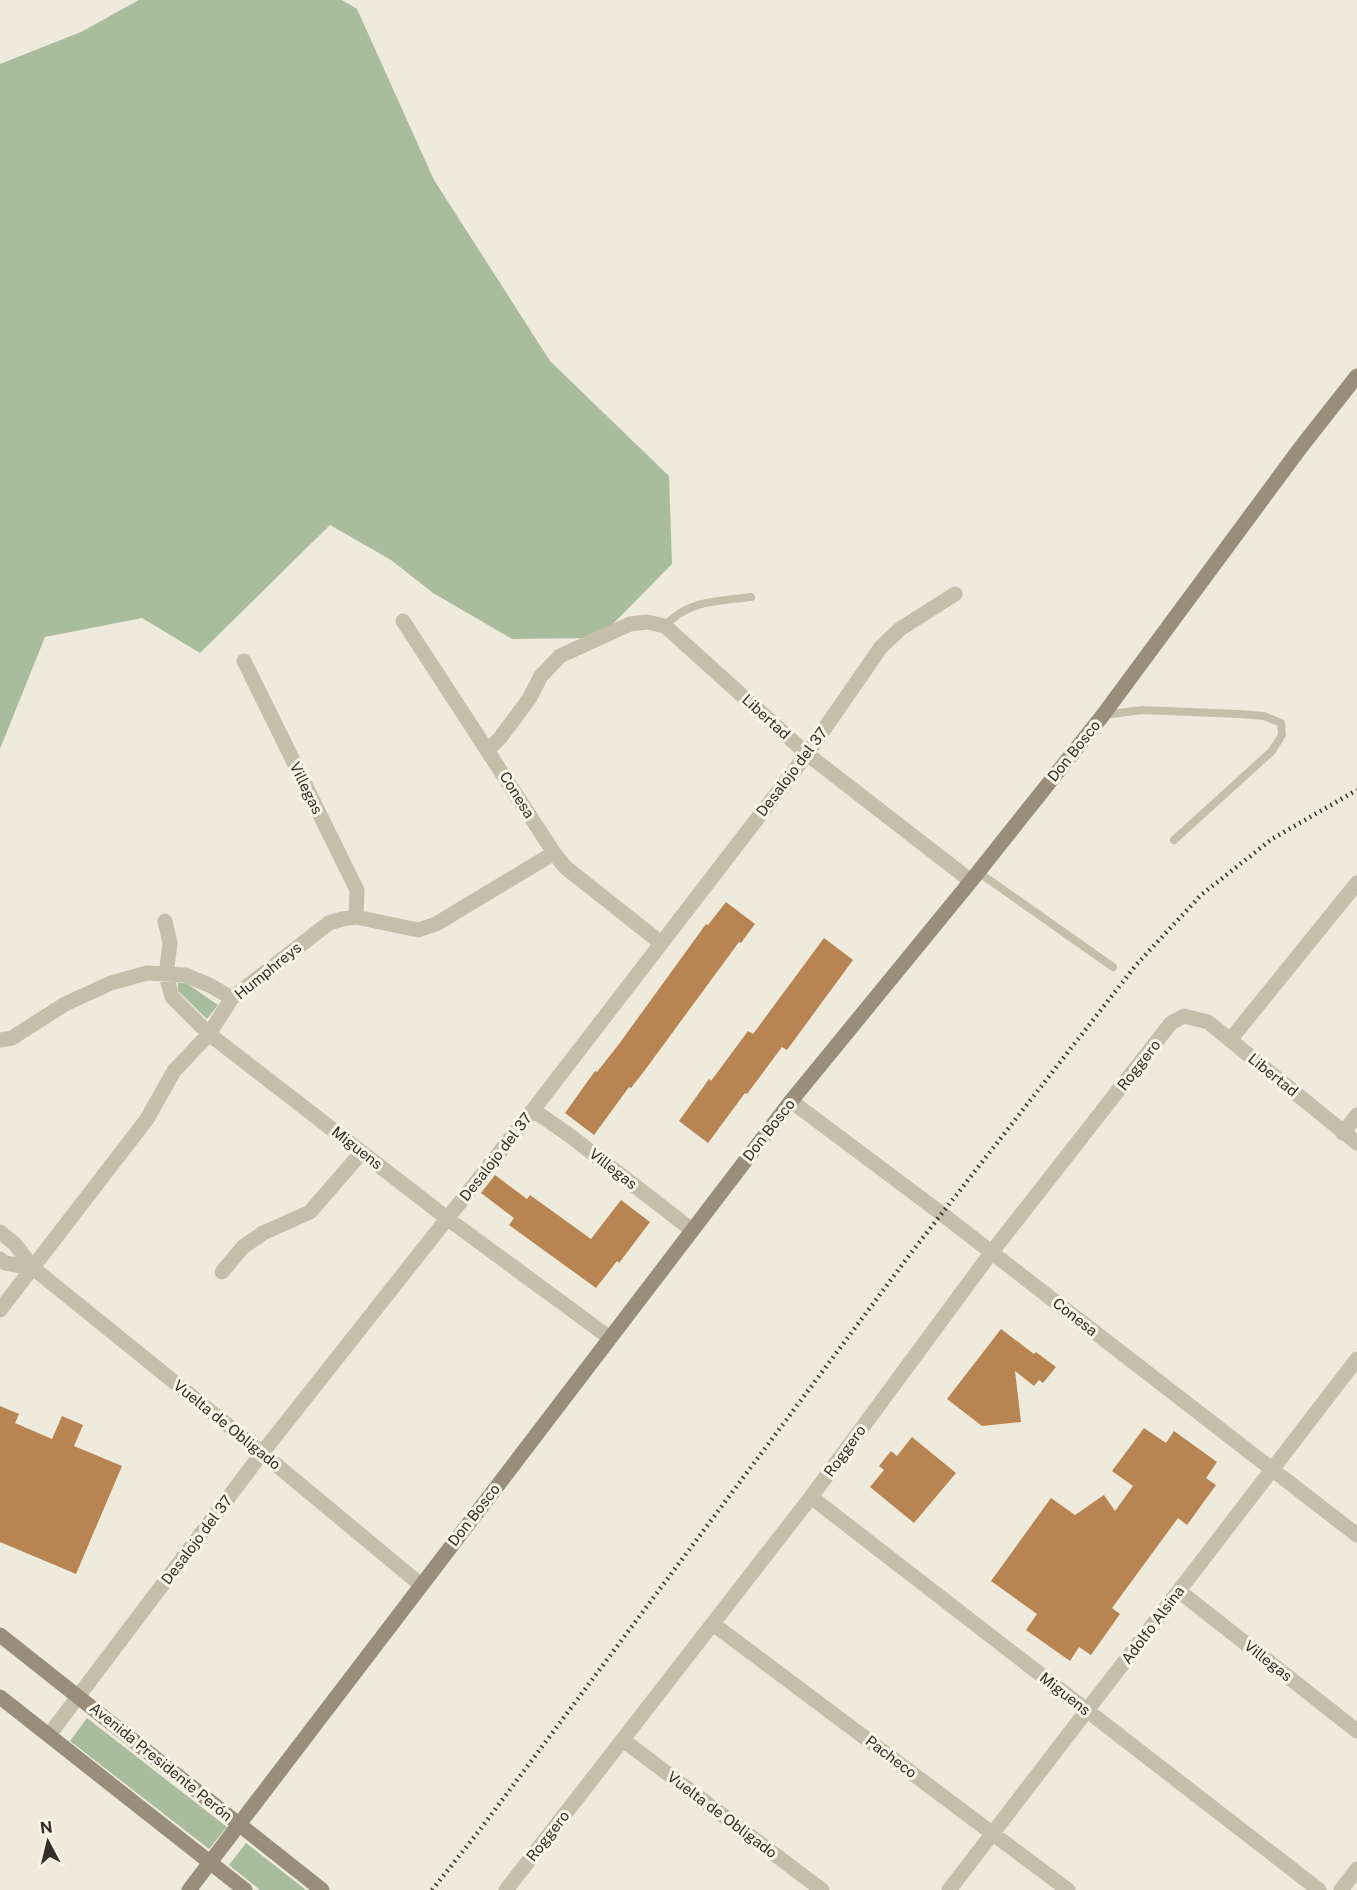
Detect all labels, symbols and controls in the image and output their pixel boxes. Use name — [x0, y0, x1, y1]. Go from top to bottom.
street label: Libertad — [739, 691, 794, 743]
street label: Don Bosco — [1044, 717, 1103, 785]
street label: Desalojo del 37 — [753, 724, 831, 820]
street label: Villegas — [287, 759, 326, 817]
street label: Conesa — [496, 768, 538, 821]
street label: Humphreys — [231, 939, 304, 1003]
street label: Roggero — [1114, 1036, 1164, 1093]
street label: Libertad — [1245, 1050, 1301, 1100]
street label: Don Bosco — [739, 1095, 798, 1164]
street label: Desalojo del 37 — [456, 1109, 535, 1204]
street label: Miguens — [329, 1123, 386, 1173]
street label: Villegas — [586, 1145, 641, 1192]
street label: Conesa — [1050, 1294, 1101, 1339]
street label: Vuelta de Obligado — [170, 1376, 284, 1473]
street label: Roggero — [820, 1422, 869, 1480]
street label: Don Bosco — [444, 1480, 503, 1549]
street label: Desalojo del 37 — [158, 1492, 236, 1588]
street label: Adolfo Alsina — [1118, 1582, 1187, 1667]
street label: Villegas — [1241, 1637, 1296, 1684]
street label: Miguens — [1037, 1669, 1094, 1719]
street label: Avenida Presidente Perón — [87, 1699, 236, 1824]
street label: Pacheco — [862, 1732, 920, 1781]
street label: Vuelta de Obligado — [664, 1768, 780, 1861]
street label: Roggero — [523, 1807, 573, 1864]
north arrow — [18, 1812, 78, 1872]
text: N — [39, 1817, 54, 1838]

